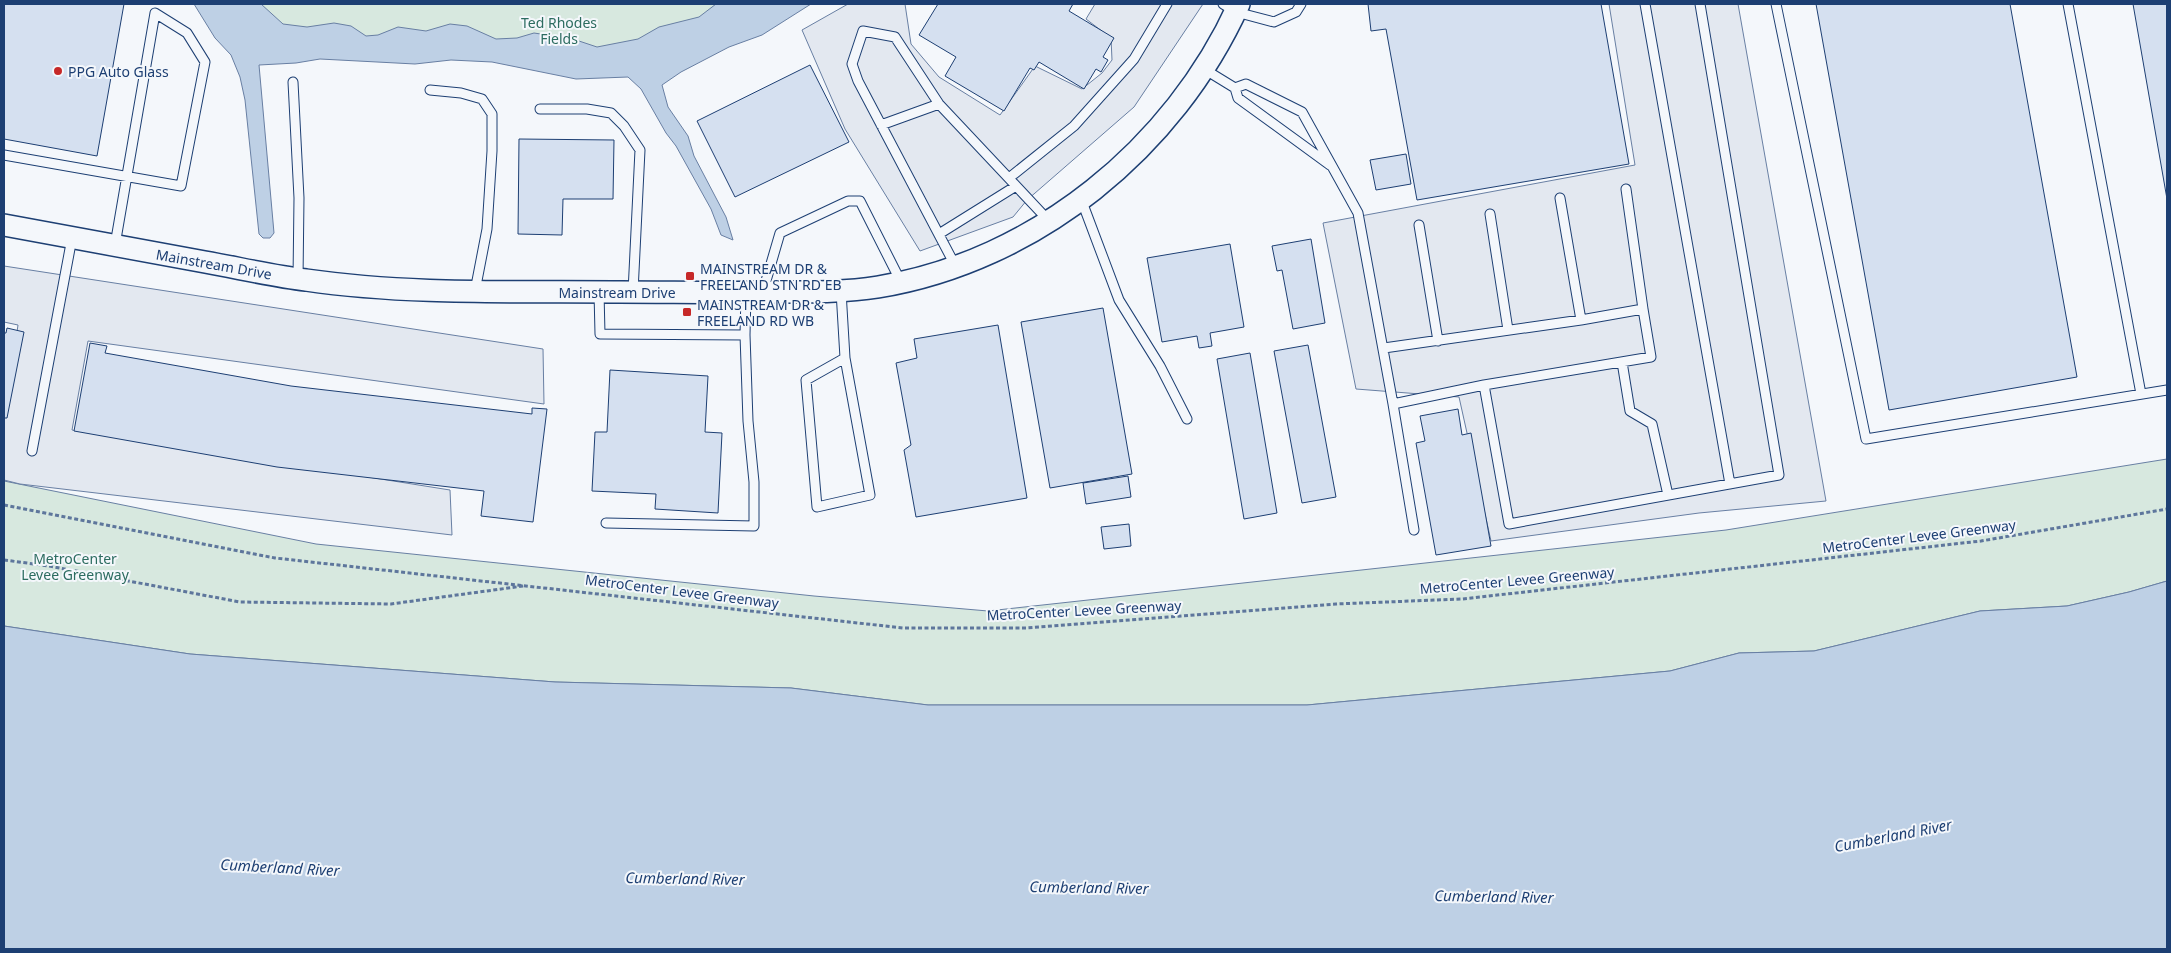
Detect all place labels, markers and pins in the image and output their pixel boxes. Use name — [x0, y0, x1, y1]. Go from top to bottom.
place label: PPG Auto Glass — [68, 62, 169, 81]
marker: PPG Auto Glass — [52, 65, 64, 77]
place label: MAINSTREAM DR & FREELAND STN RD EB — [700, 259, 842, 294]
marker: MAINSTREAM DR & FREELAND STN RD EB — [684, 270, 696, 282]
place label: MAINSTREAM DR & FREELAND RD WB — [697, 295, 825, 330]
marker: MAINSTREAM DR & FREELAND RD WB — [681, 306, 693, 318]

